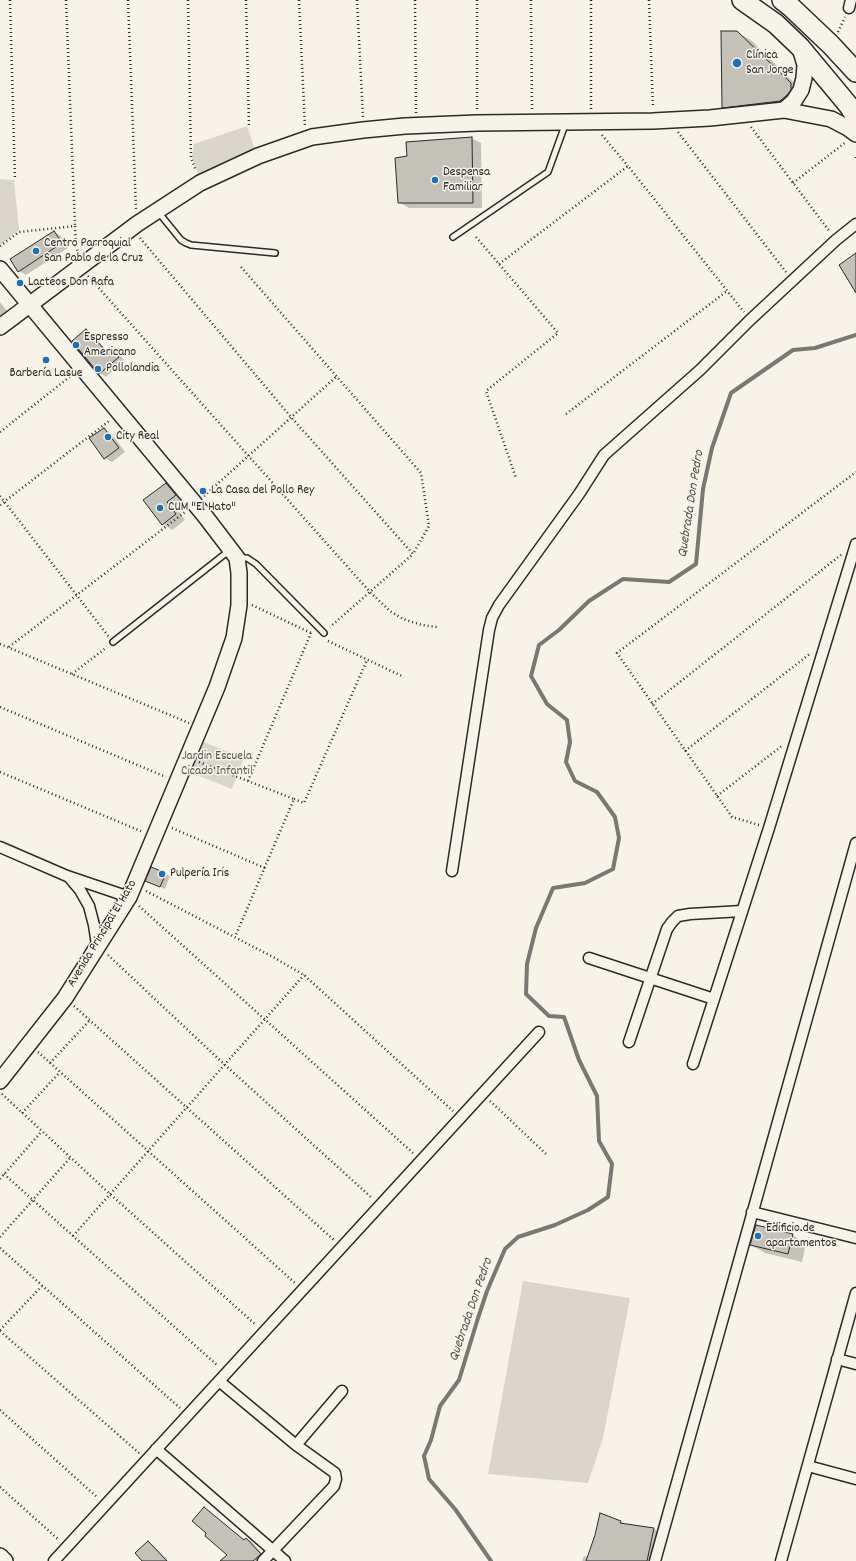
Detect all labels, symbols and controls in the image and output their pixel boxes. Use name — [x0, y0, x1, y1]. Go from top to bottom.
place label: Clínica San Jorge — [746, 48, 794, 79]
marker: Clínica San Jorge — [731, 57, 743, 69]
place label: Despensa Familiar — [443, 165, 490, 196]
marker: Despensa Familiar — [430, 175, 440, 185]
place label: Centro Parroquial San Pablo de la Cruz — [44, 236, 143, 267]
marker: Centro Parroquial San Pablo de la Cruz — [31, 246, 41, 256]
place label: Lacteos Don Rafa — [28, 275, 114, 291]
marker: Lacteos Don Rafa — [15, 278, 25, 288]
place label: Espresso Americano — [84, 330, 136, 361]
marker: Espresso Americano — [71, 340, 81, 350]
marker: Barbería Lasue — [41, 355, 51, 365]
place label: Pollolandia — [106, 361, 159, 377]
marker: Pollolandia — [93, 364, 103, 374]
place label: Barbería Lasue — [10, 366, 82, 382]
place label: City Real — [116, 429, 159, 445]
marker: City Real — [103, 432, 113, 442]
water label: Quebrada Don Pedro — [675, 449, 709, 559]
place label: La Casa del Pollo Rey — [211, 483, 314, 499]
marker: La Casa del Pollo Rey — [198, 486, 208, 496]
place label: CUM "El Hato" — [168, 500, 236, 516]
marker: CUM "El Hato" — [155, 503, 165, 513]
park label: Jardin Escuela Cicado Infantil — [181, 749, 253, 780]
place label: Pulpería Iris — [170, 866, 229, 882]
marker: Pulpería Iris — [157, 869, 167, 879]
street label: Avenida Principal El Hato — [65, 878, 141, 990]
place label: Edificio de apartamentos — [766, 1221, 837, 1252]
marker: Edificio de apartamentos — [753, 1231, 763, 1241]
water label: Quebrada Don Pedro — [446, 1256, 498, 1364]

